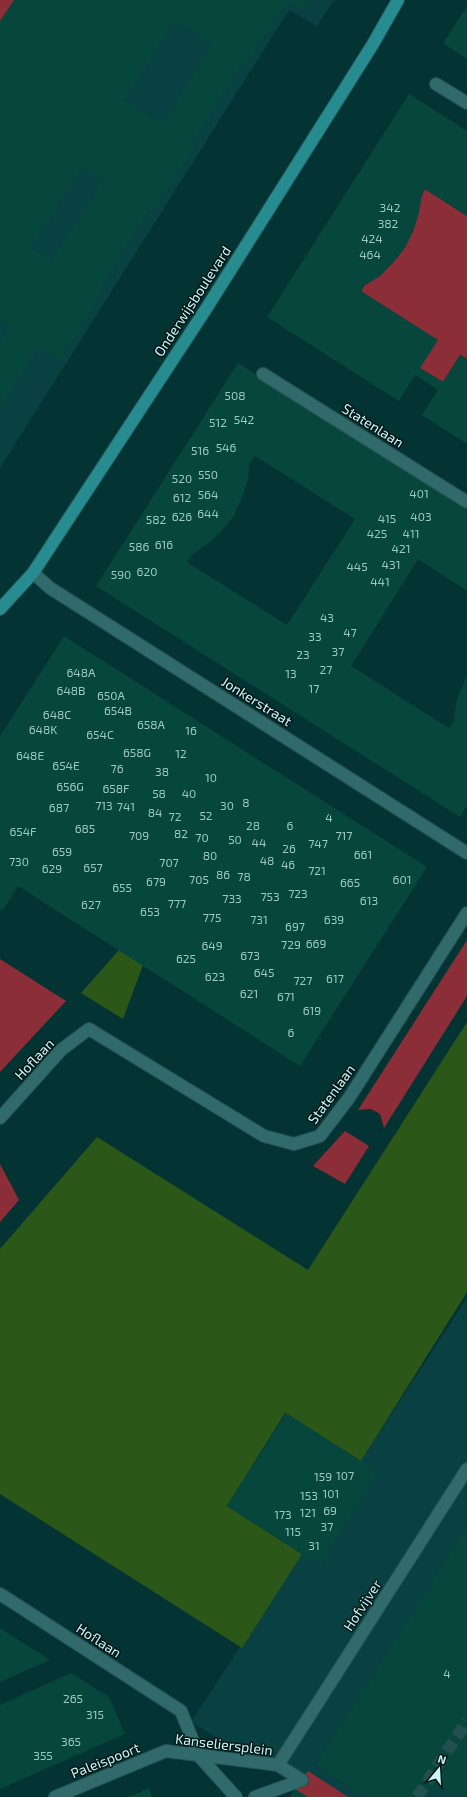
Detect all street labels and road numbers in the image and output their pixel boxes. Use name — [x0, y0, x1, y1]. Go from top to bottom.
street label: Onderwijsboulevard — [150, 243, 234, 359]
street label: Statenlaan — [339, 399, 407, 451]
street label: Jonkerstraat — [219, 673, 295, 729]
street label: Hoflaan — [11, 1035, 57, 1083]
street label: Statenlaan — [304, 1061, 358, 1127]
street label: Hofvijver — [339, 1576, 385, 1634]
street label: Hoflaan — [73, 1619, 125, 1661]
street label: Kanseliersplein — [174, 1730, 274, 1758]
street label: Paleispoort — [68, 1738, 142, 1782]

